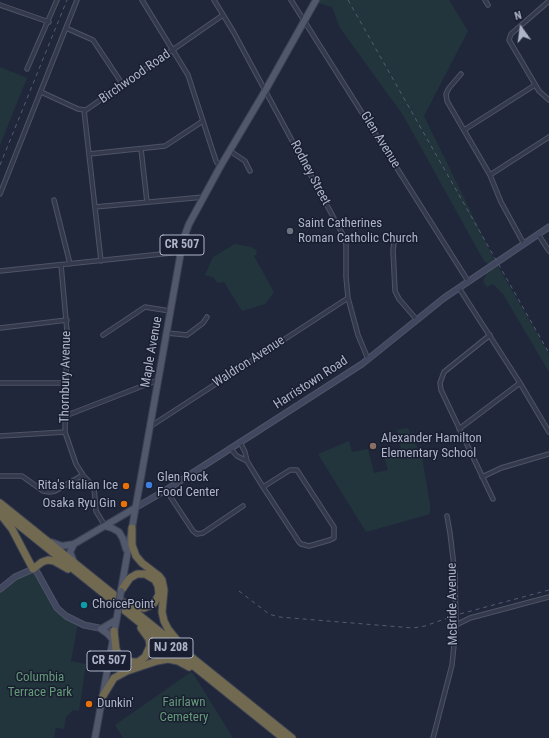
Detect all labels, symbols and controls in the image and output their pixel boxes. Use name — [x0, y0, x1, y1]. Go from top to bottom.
north arrow — [501, 8, 541, 48]
text: N — [513, 9, 523, 23]
street label: Birchwood Road — [96, 47, 174, 107]
street label: Glen Avenue — [357, 109, 403, 171]
street label: Rodney Street — [286, 138, 334, 208]
place label: Saint Catherines Roman Catholic Church — [298, 216, 418, 247]
marker: Saint Catherines Roman Catholic Church — [285, 226, 295, 236]
road number: CR 507 — [160, 235, 204, 255]
street label: Maple Avenue — [138, 315, 166, 389]
street label: Thornbury Avenue — [57, 331, 75, 423]
street label: Waldron Avenue — [210, 333, 288, 391]
street label: Harristown Road — [271, 353, 351, 413]
place label: Alexander Hamilton Elementary School — [381, 431, 482, 462]
marker: Alexander Hamilton Elementary School — [368, 441, 378, 451]
place label: Glen Rock Food Center — [157, 470, 219, 501]
place label: Rita's Italian Ice — [38, 478, 118, 494]
marker: Glen Rock Food Center — [144, 480, 154, 490]
marker: Rita's Italian Ice — [121, 481, 131, 491]
place label: Osaka Ryu Gin — [42, 496, 116, 512]
marker: Osaka Ryu Gin — [119, 499, 129, 509]
street label: McBride Avenue — [444, 562, 462, 646]
place label: ChoicePoint — [92, 597, 154, 613]
marker: ChoicePoint — [79, 600, 89, 610]
road number: NJ 208 — [149, 638, 193, 658]
road number: CR 507 — [87, 651, 131, 671]
park label: Columbia Terrace Park — [8, 670, 72, 701]
park label: Fairlawn Cemetery — [160, 695, 208, 726]
place label: Dunkin' — [97, 696, 134, 712]
marker: Dunkin' — [84, 699, 94, 709]

